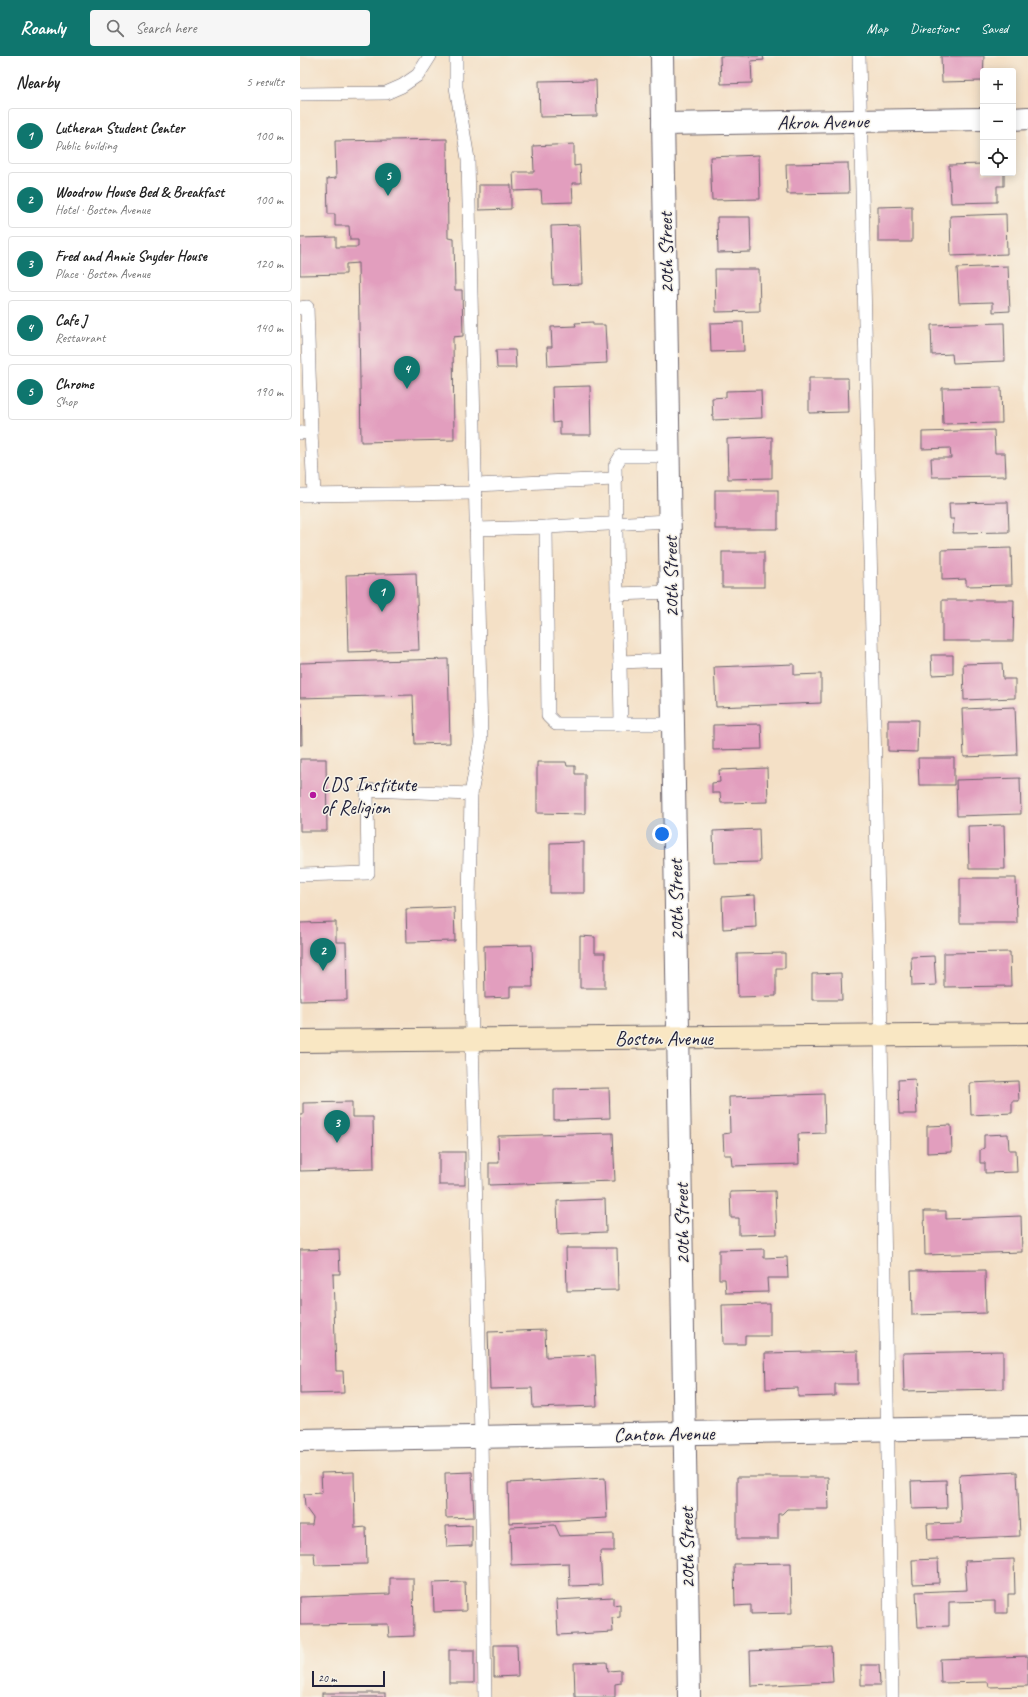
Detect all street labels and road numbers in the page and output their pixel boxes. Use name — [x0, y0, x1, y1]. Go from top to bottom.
street label: Akron Avenue — [777, 109, 870, 135]
street label: 20th Street — [653, 210, 679, 294]
street label: 20th Street — [658, 534, 684, 618]
street label: 20th Street — [663, 857, 689, 941]
street label: Boston Avenue — [615, 1026, 714, 1051]
street label: 20th Street — [669, 1181, 695, 1265]
street label: Canton Avenue — [613, 1421, 716, 1447]
street label: 20th Street — [674, 1505, 700, 1589]

